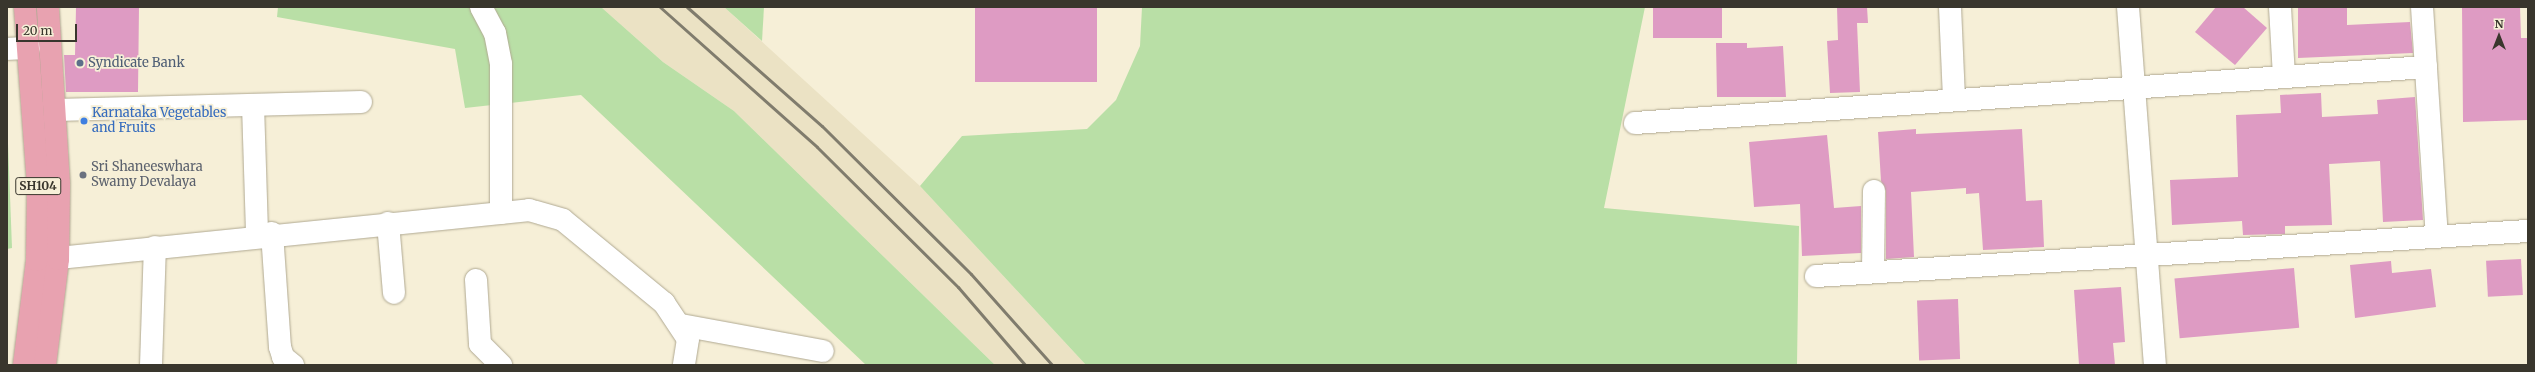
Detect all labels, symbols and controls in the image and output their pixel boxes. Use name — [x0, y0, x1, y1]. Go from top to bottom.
scale bar — [18, 16, 79, 42]
north arrow — [2479, 16, 2519, 56]
text: N — [2495, 17, 2503, 31]
text: 20 m — [23, 23, 52, 38]
place label: Syndicate Bank — [88, 55, 185, 71]
marker: Syndicate Bank — [75, 58, 85, 68]
place label: Karnataka Vegetables and Fruits — [92, 106, 226, 137]
marker: Karnataka Vegetables and Fruits — [79, 116, 89, 126]
place label: Sri Shaneeswhara Swamy Devalaya — [91, 160, 203, 191]
marker: Sri Shaneeswhara Swamy Devalaya — [78, 170, 88, 180]
road number: SH104 — [15, 176, 61, 196]

